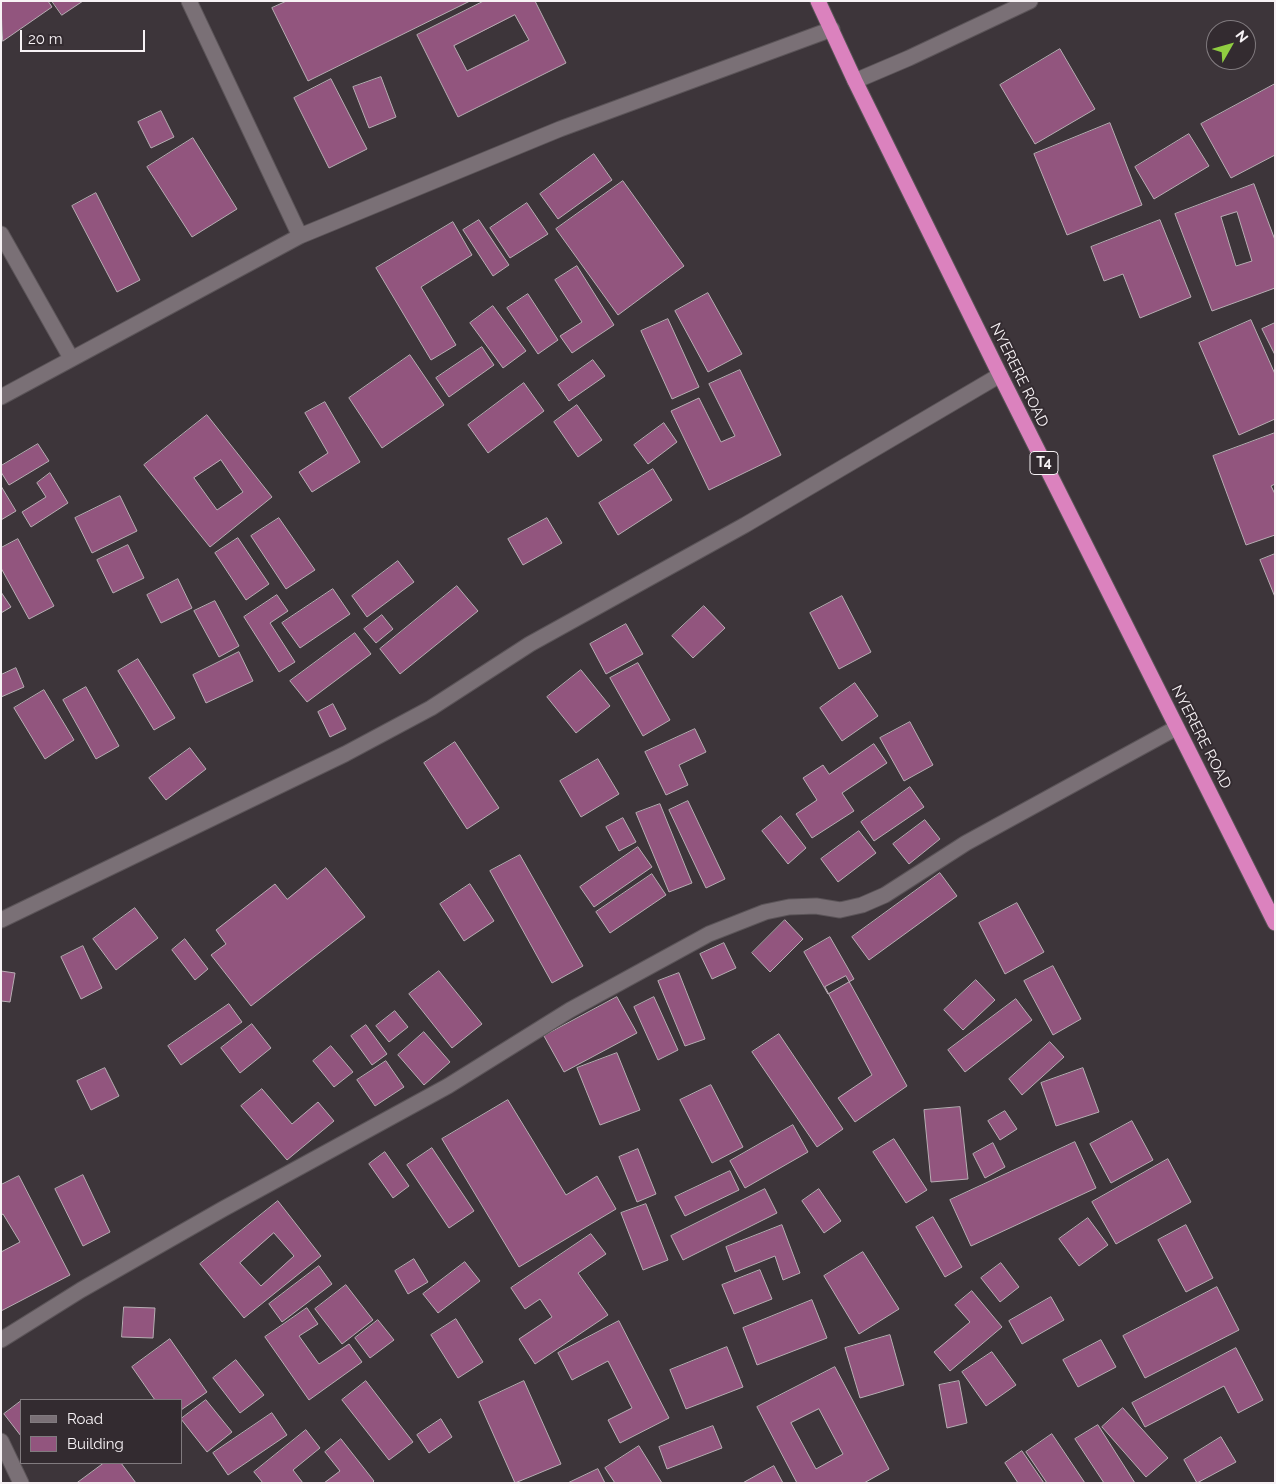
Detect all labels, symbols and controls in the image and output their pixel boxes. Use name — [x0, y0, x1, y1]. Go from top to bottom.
scale bar — [22, 20, 148, 52]
north arrow — [1206, 20, 1256, 70]
text: N — [1232, 27, 1252, 46]
text: 20 m — [28, 30, 63, 48]
street label: NYERERE ROAD — [986, 320, 1052, 430]
road number: T4 — [1030, 452, 1058, 474]
street label: NYERERE ROAD — [1167, 682, 1235, 792]
legend — [20, 1399, 182, 1464]
text: Road — [67, 1410, 103, 1428]
text: Building — [67, 1435, 124, 1453]

